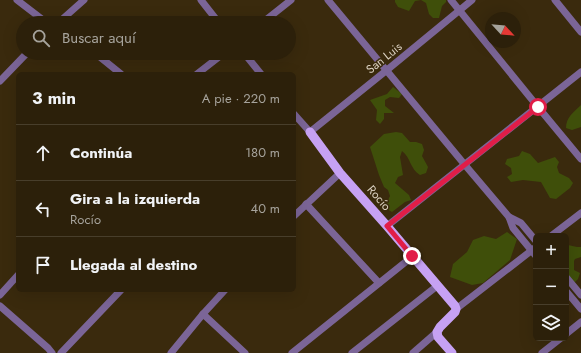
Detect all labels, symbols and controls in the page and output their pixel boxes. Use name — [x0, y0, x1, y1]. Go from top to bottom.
north arrow — [485, 12, 521, 48]
search box — [16, 16, 296, 60]
icon: search — [30, 27, 52, 49]
text: Buscar aquí — [62, 27, 136, 49]
street label: San Luis — [362, 38, 406, 78]
text: 3 min — [32, 86, 76, 110]
text: A pie · 220 m — [202, 89, 280, 108]
route start — [529, 98, 547, 116]
icon: ahead — [32, 142, 54, 164]
text: Continúa — [70, 142, 132, 164]
text: 180 m — [245, 143, 280, 162]
street label: Rocío — [363, 181, 395, 215]
text: Gira a la izquierda — [70, 188, 200, 210]
icon: left — [32, 198, 54, 220]
text: 40 m — [251, 199, 280, 218]
text: Rocío — [70, 210, 101, 229]
map controls — [533, 233, 569, 341]
button: + — [533, 233, 569, 269]
route end — [403, 247, 421, 265]
icon: arrive — [32, 254, 54, 276]
text: Llegada al destino — [70, 254, 197, 276]
button: − — [533, 269, 569, 305]
button: layers — [533, 305, 569, 341]

